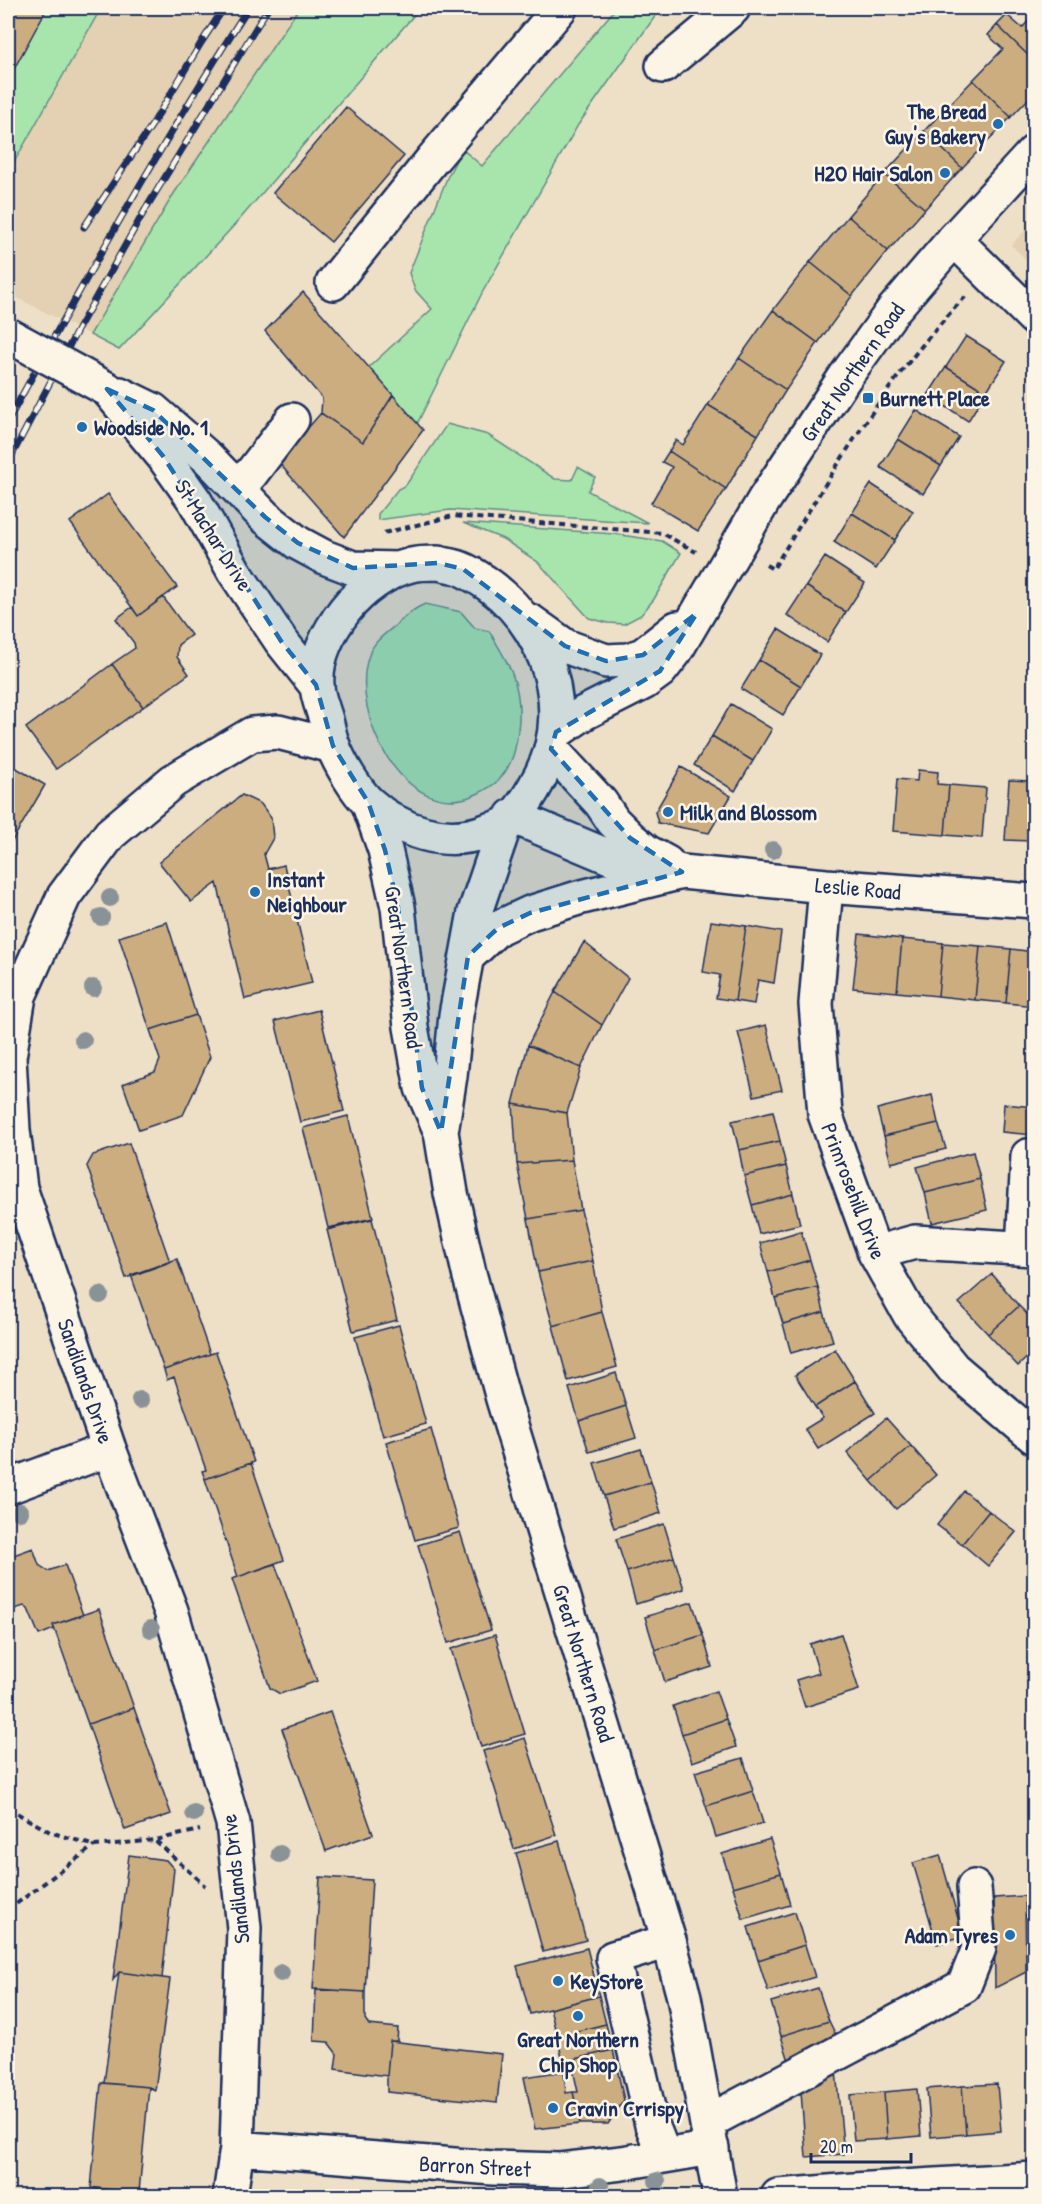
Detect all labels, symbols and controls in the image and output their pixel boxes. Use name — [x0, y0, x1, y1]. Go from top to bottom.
place label: The Bread Guy's Bakery — [885, 96, 987, 152]
marker: The Bread Guy's Bakery — [991, 117, 1005, 131]
place label: H2O Hair Salon — [814, 158, 933, 188]
marker: H2O Hair Salon — [938, 166, 952, 180]
street label: Great Northern Road — [793, 296, 911, 447]
place label: Burnett Place — [880, 383, 990, 413]
marker: Burnett Place — [861, 391, 875, 405]
place label: Woodside No. 1 — [94, 412, 208, 442]
marker: Woodside No. 1 — [75, 420, 89, 434]
street label: St Machar Drive — [168, 474, 260, 596]
place label: Milk and Blossom — [680, 797, 817, 827]
marker: Milk and Blossom — [661, 805, 675, 819]
place label: Instant Neighbour — [267, 864, 347, 920]
street label: Leslie Road — [814, 869, 903, 907]
street label: Great Northern Road — [378, 884, 430, 1050]
marker: Instant Neighbour — [248, 885, 262, 899]
street label: Primrosehill Drive — [814, 1119, 894, 1264]
street label: Sandilands Drive — [51, 1315, 121, 1448]
street label: Great Northern Road — [546, 1581, 622, 1746]
street label: Sandilands Drive — [213, 1812, 257, 1945]
place label: Adam Tyres — [905, 1920, 999, 1951]
marker: Adam Tyres — [1003, 1928, 1017, 1942]
place label: KeyStore — [570, 1966, 644, 1997]
marker: KeyStore — [551, 1974, 565, 1988]
marker: Great Northern Chip Shop — [571, 2009, 585, 2023]
place label: Great Northern Chip Shop — [517, 2024, 639, 2080]
place label: Cravin Crrispy — [565, 2093, 685, 2124]
marker: Cravin Crrispy — [546, 2101, 560, 2115]
scale bar — [811, 2126, 912, 2164]
text: 20 m — [820, 2134, 853, 2159]
street label: Barron Street — [418, 2148, 532, 2184]

